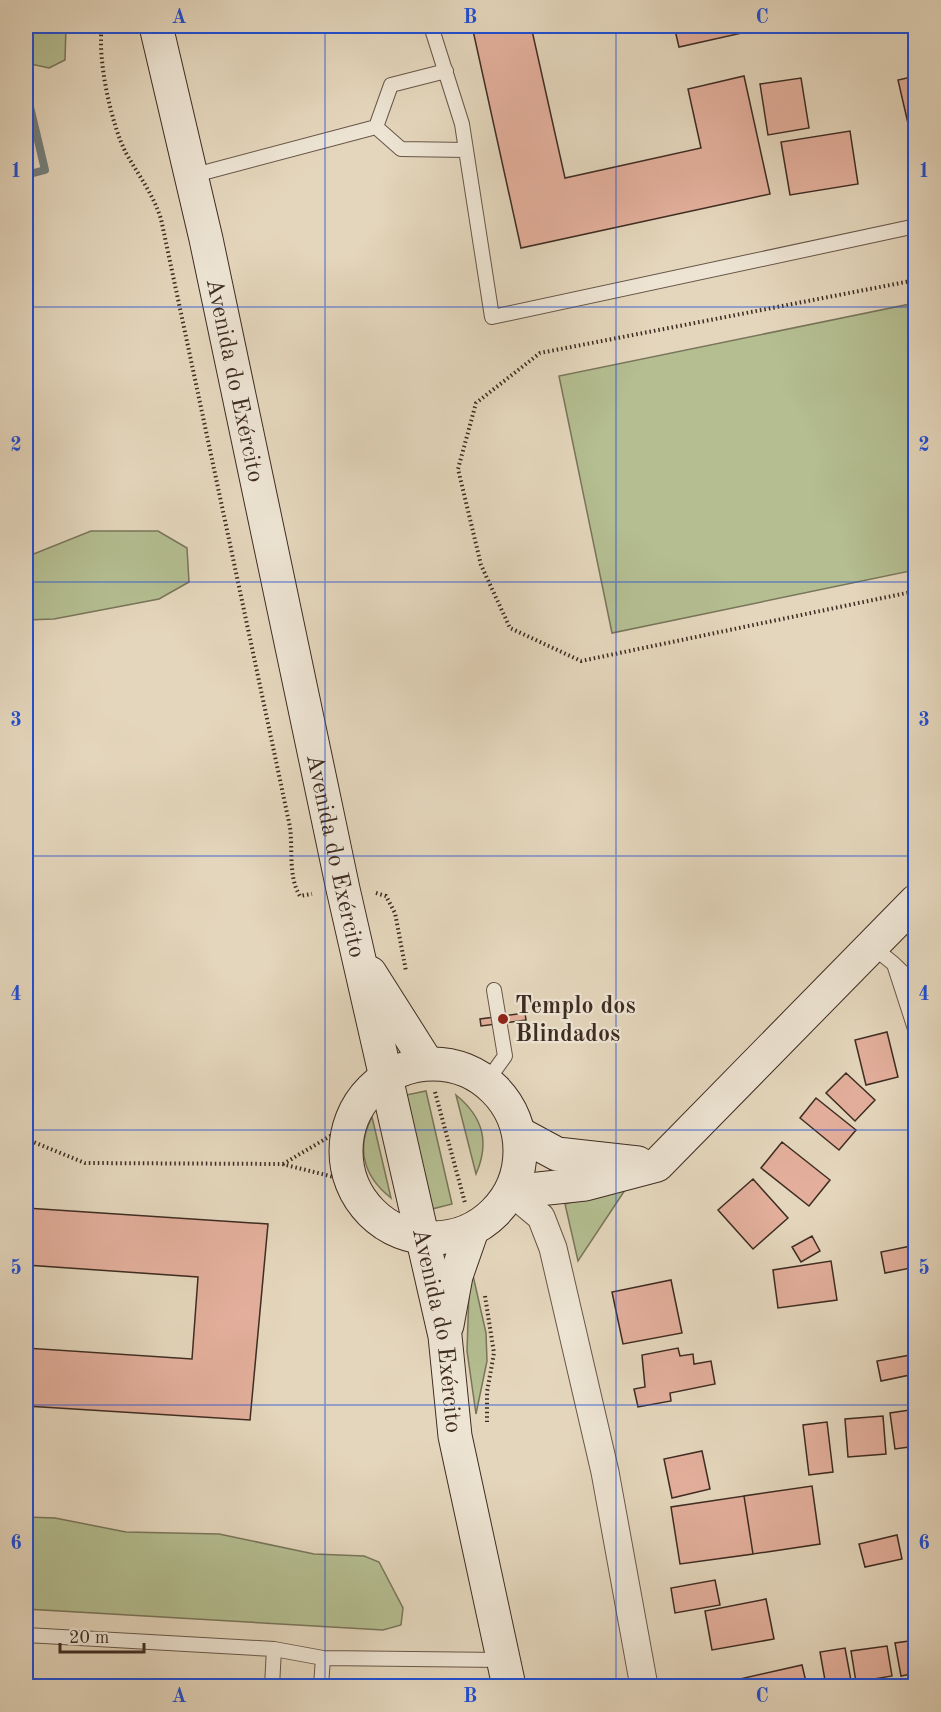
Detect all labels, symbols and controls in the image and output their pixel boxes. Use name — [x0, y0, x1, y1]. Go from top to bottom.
text: A — [171, 8, 187, 28]
text: B — [463, 8, 477, 28]
text: C — [755, 8, 769, 28]
text: 1 — [10, 162, 22, 182]
text: 1 — [918, 162, 930, 182]
street label: Avenida do Exército — [201, 276, 267, 485]
text: 2 — [10, 436, 22, 456]
text: 2 — [918, 436, 930, 456]
text: 3 — [10, 711, 22, 731]
text: 3 — [918, 711, 930, 731]
street label: Avenida do Exército — [301, 752, 368, 960]
text: 4 — [10, 985, 22, 1005]
text: 4 — [918, 985, 930, 1005]
place label: Templo dos Blindados — [515, 995, 636, 1047]
marker: Templo dos Blindados — [496, 1012, 510, 1026]
street label: Avenida do Exército — [407, 1226, 465, 1434]
text: 5 — [10, 1258, 22, 1279]
text: 5 — [918, 1258, 930, 1279]
text: 6 — [10, 1534, 22, 1554]
text: 6 — [918, 1534, 930, 1554]
scale bar — [60, 1616, 144, 1654]
text: 20 m — [69, 1629, 109, 1647]
text: A — [171, 1687, 187, 1707]
text: B — [463, 1687, 477, 1707]
text: C — [755, 1687, 769, 1707]

